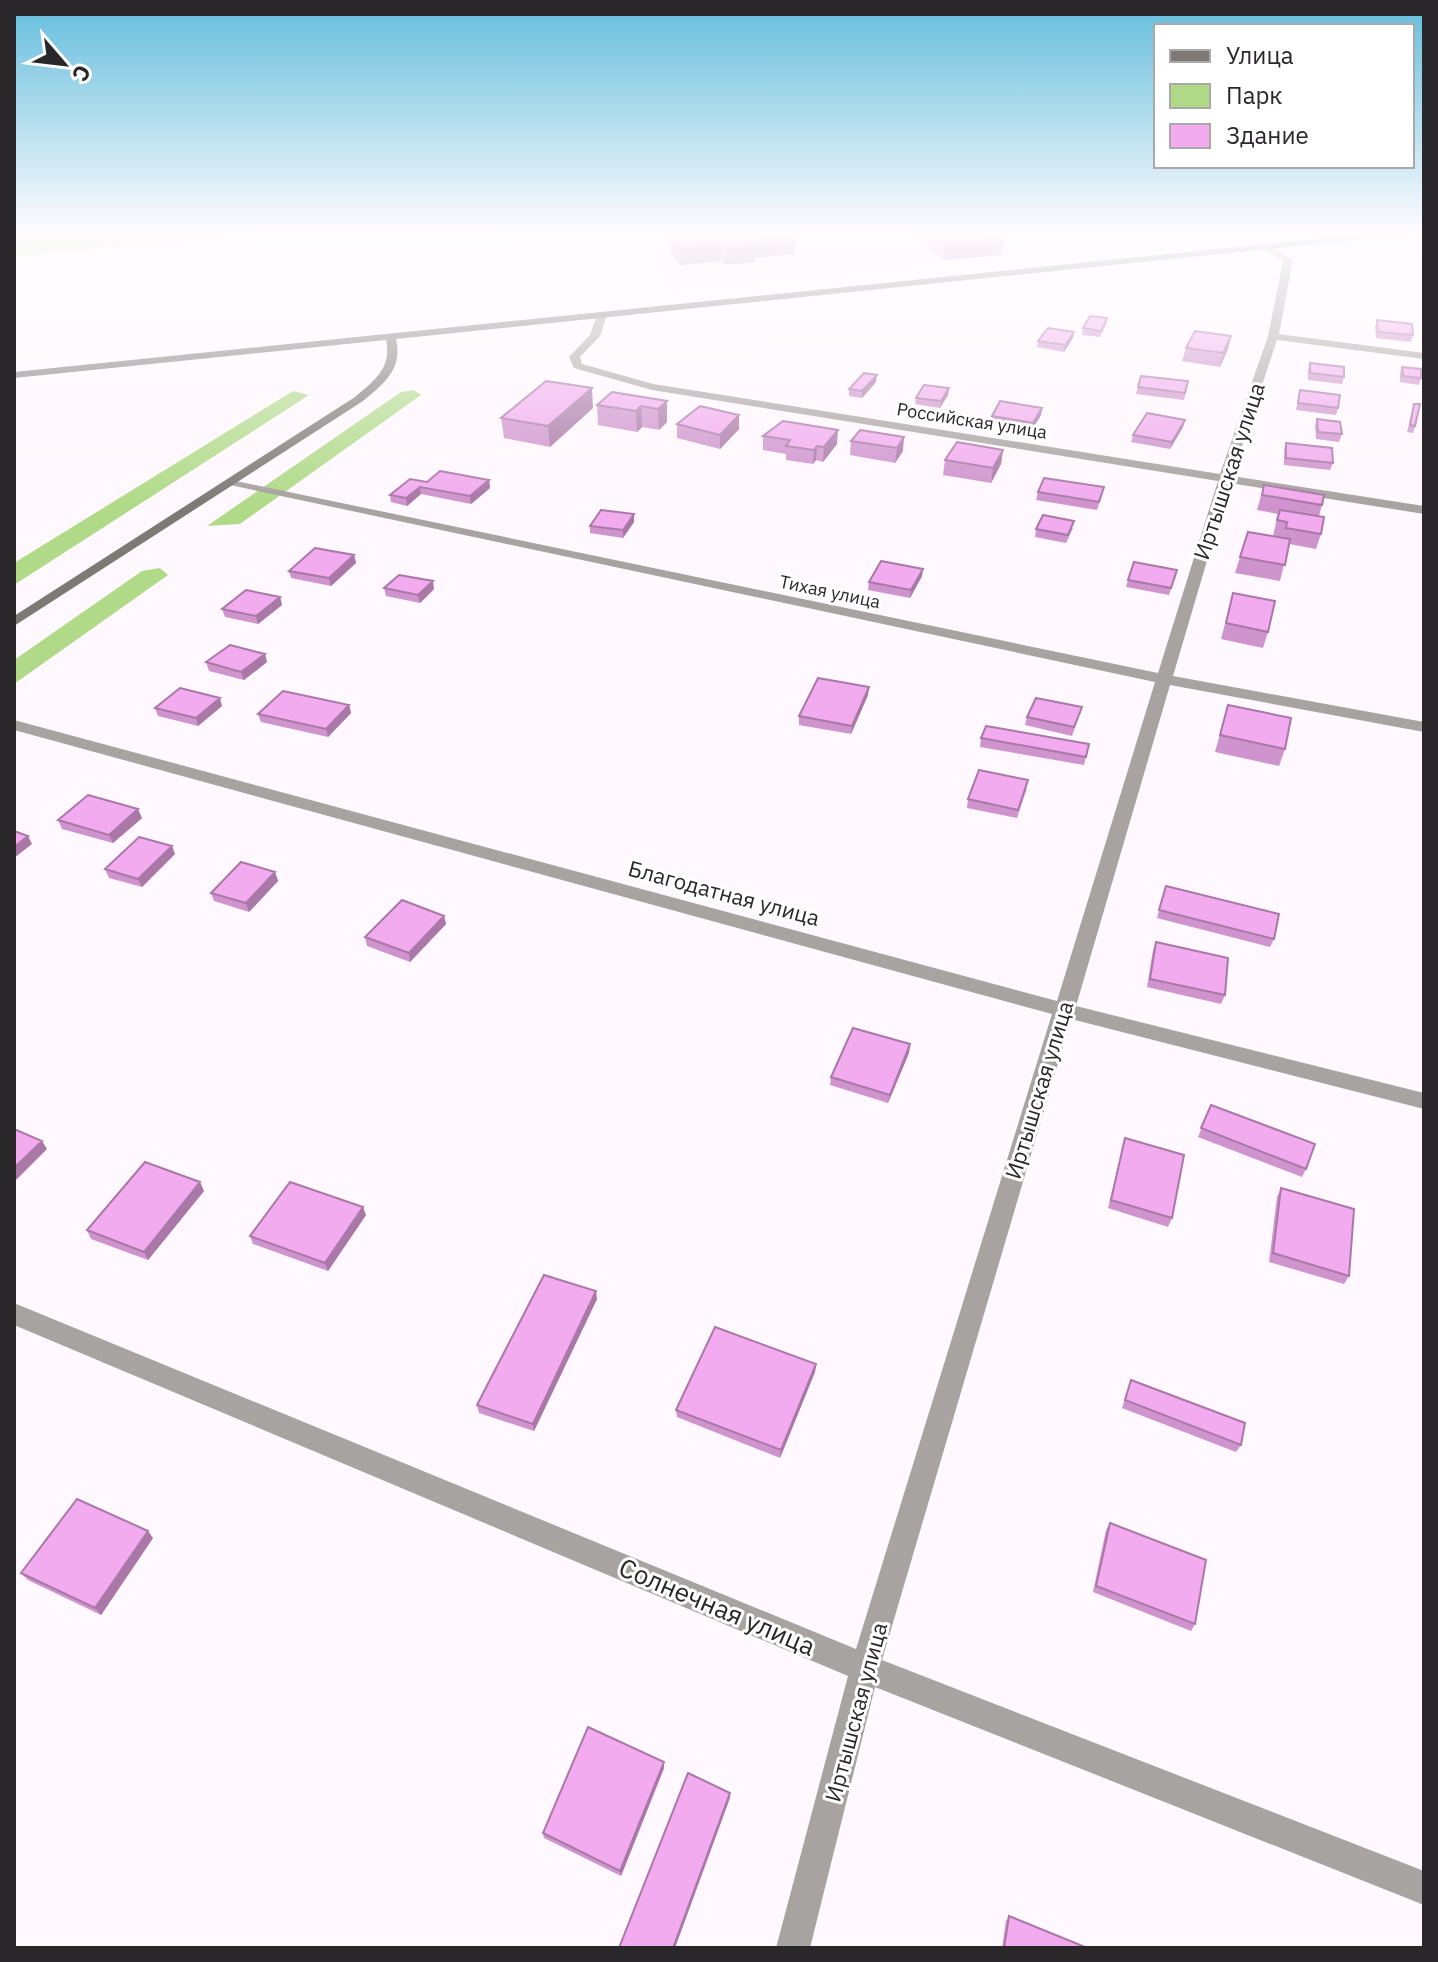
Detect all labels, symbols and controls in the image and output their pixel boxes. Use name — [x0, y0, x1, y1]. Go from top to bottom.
north arrow — [24, 24, 104, 104]
legend — [1154, 24, 1414, 168]
text: Улица — [1226, 39, 1294, 71]
text: С — [66, 60, 98, 87]
text: Парк — [1226, 79, 1283, 111]
text: Здание — [1226, 119, 1309, 151]
street label: Иртышская улица — [1186, 378, 1271, 563]
street label: Российская улица — [895, 397, 1049, 444]
street label: Тихая улица — [778, 570, 883, 613]
street label: Благодатная улица — [625, 853, 823, 932]
street label: Иртышская улица — [998, 997, 1079, 1182]
street label: Солнечная улица — [614, 1549, 821, 1663]
street label: Иртышская улица — [818, 1619, 893, 1805]

